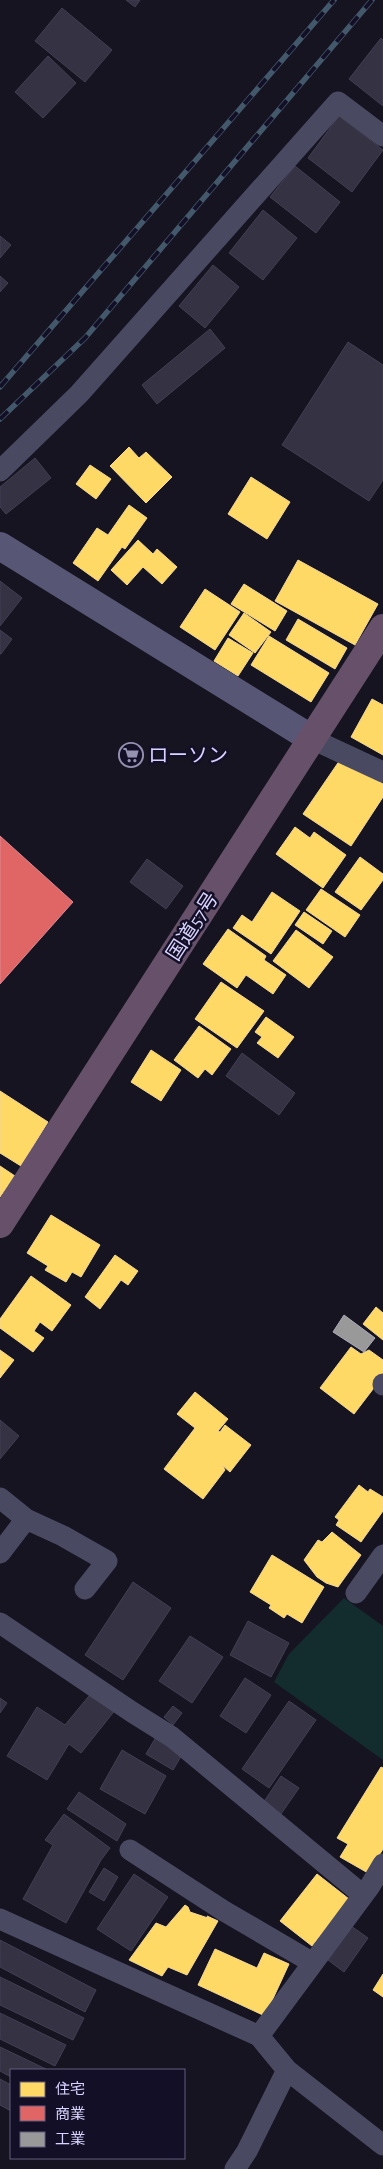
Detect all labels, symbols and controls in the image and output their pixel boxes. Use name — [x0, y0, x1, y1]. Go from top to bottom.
supermarket icon: ローソン — [118, 742, 144, 768]
place label: ローソン — [148, 746, 228, 766]
street label: 国道57号 — [163, 888, 222, 964]
legend — [10, 2069, 185, 2159]
text: 住宅 — [55, 2081, 85, 2097]
text: 商業 — [55, 2106, 85, 2122]
text: 工業 — [55, 2131, 85, 2147]

